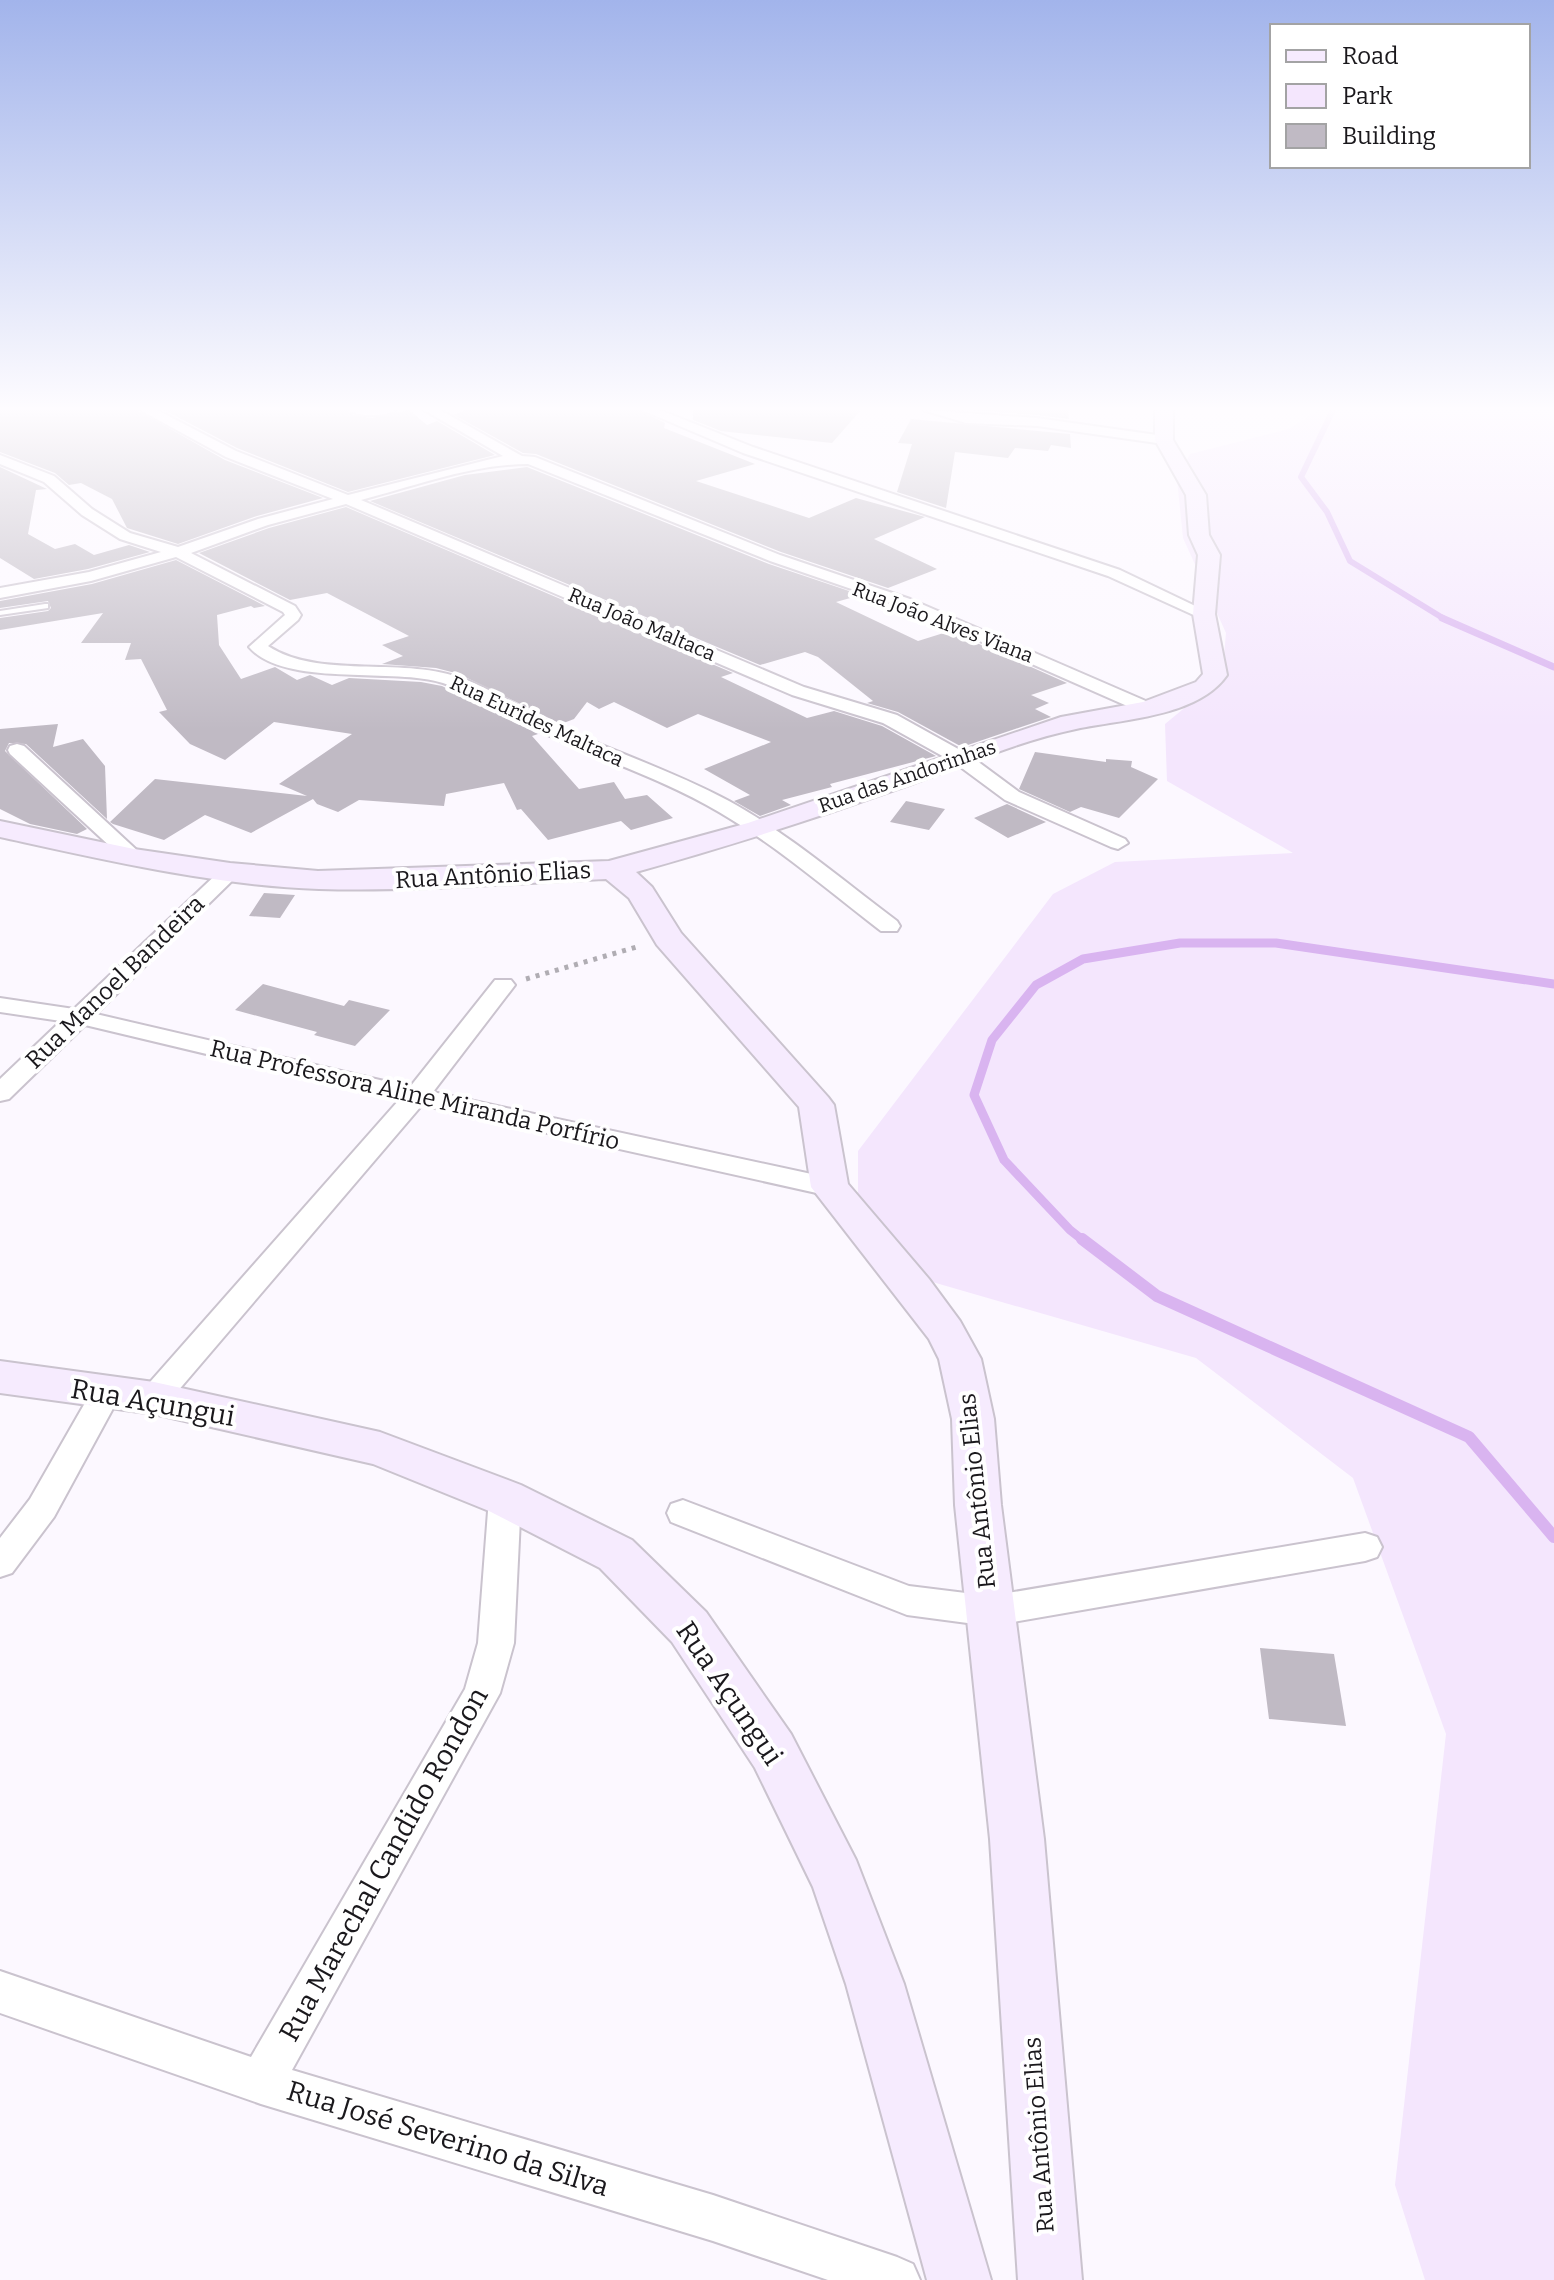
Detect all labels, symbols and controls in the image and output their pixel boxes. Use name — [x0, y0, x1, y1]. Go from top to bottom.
legend — [1270, 24, 1530, 168]
text: Road — [1342, 42, 1398, 70]
text: Park — [1342, 82, 1393, 110]
text: Building — [1342, 122, 1436, 150]
street label: Rua João Alves Viana — [849, 576, 1037, 668]
street label: Rua João Maltaca — [565, 582, 719, 666]
street label: Rua Eurides Maltaca — [446, 670, 628, 772]
street label: Rua das Andorinhas — [815, 734, 999, 818]
street label: Rua Antônio Elias — [394, 856, 592, 894]
street label: Rua Manoel Bandeira — [20, 890, 210, 1074]
street label: Rua Professora Aline Miranda Porfírio — [207, 1034, 623, 1156]
street label: Rua Açungui — [68, 1372, 237, 1433]
street label: Rua Antônio Elias — [953, 1392, 1001, 1590]
street label: Rua Açungui — [670, 1615, 790, 1771]
street label: Rua Marechal Candido Rondon — [272, 1681, 495, 2047]
street label: Rua Antônio Elias — [1018, 2036, 1060, 2234]
street label: Rua José Severino da Silva — [283, 2074, 613, 2203]

